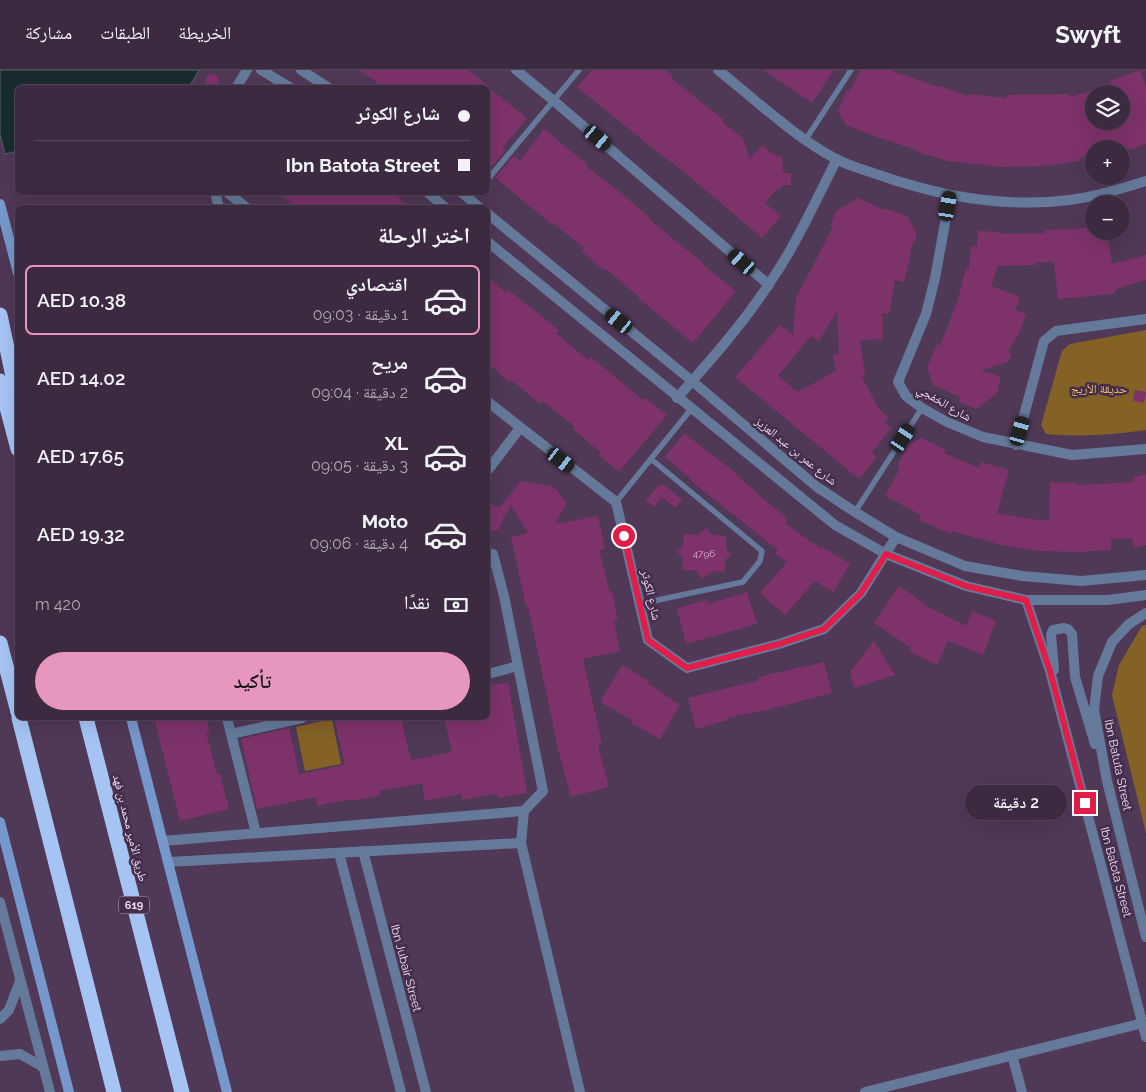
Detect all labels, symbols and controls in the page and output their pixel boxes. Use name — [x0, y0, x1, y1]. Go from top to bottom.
text: Swyft — [1055, 20, 1121, 49]
text: مشاركة — [25, 22, 72, 43]
text: الطبقات — [100, 22, 150, 43]
text: الخريطة — [178, 22, 231, 43]
map controls — [1085, 85, 1130, 240]
button: layers — [1085, 85, 1130, 130]
text: شارع الكوثر — [356, 102, 440, 124]
car — [581, 123, 614, 153]
button: + — [1085, 140, 1130, 185]
text: Ibn Batota Street — [286, 154, 440, 176]
car — [938, 190, 957, 222]
button: − — [1085, 195, 1130, 240]
text: اختر الرحلة — [378, 222, 470, 248]
car — [725, 246, 758, 278]
text: اقتصادي — [346, 273, 408, 295]
icon: car — [423, 278, 468, 323]
text: AED 10.38 — [37, 289, 126, 311]
text: 1 دقيقة · 09:03 — [313, 305, 408, 324]
car — [602, 306, 635, 336]
text: مريح — [371, 351, 408, 373]
icon: car — [423, 356, 468, 401]
text: AED 14.02 — [37, 367, 125, 389]
street label: شارع الخفجي — [913, 382, 974, 427]
park label: حديقة الأريج — [1071, 382, 1128, 396]
text: 2 دقيقة · 09:04 — [311, 383, 408, 402]
street label: شارع عمر بن عبد العزيز — [751, 413, 840, 489]
car — [1008, 415, 1031, 447]
car — [888, 421, 917, 455]
text: XL — [385, 432, 408, 454]
icon: car — [423, 434, 468, 479]
text: AED 17.65 — [37, 445, 124, 467]
car — [544, 445, 577, 475]
text: 3 دقيقة · 09:05 — [311, 456, 408, 475]
text: Moto — [362, 510, 408, 532]
icon: car — [423, 512, 468, 557]
text: AED 19.32 — [37, 523, 125, 545]
route start — [613, 525, 635, 547]
text: 4 دقيقة · 09:06 — [310, 534, 408, 553]
house number: 4796 — [693, 548, 715, 559]
street label: شارع الكوثر — [637, 567, 664, 622]
text: نقدًا — [404, 591, 430, 613]
icon: cash — [442, 591, 470, 619]
text: 420 m — [35, 595, 81, 614]
button: تأكيد — [35, 652, 470, 710]
street label: Ibn Batuta Street — [1101, 718, 1135, 812]
street label: طريق الأمير محمد بن فهد — [110, 773, 150, 883]
callout: 2 دقيقة — [965, 786, 1068, 820]
route end — [1074, 792, 1096, 814]
text: 2 دقيقة — [993, 793, 1039, 812]
street label: Ibn Batota Street — [1097, 825, 1135, 919]
road number: 619 — [119, 896, 149, 914]
street label: Ibn Jubair Street — [388, 923, 424, 1013]

